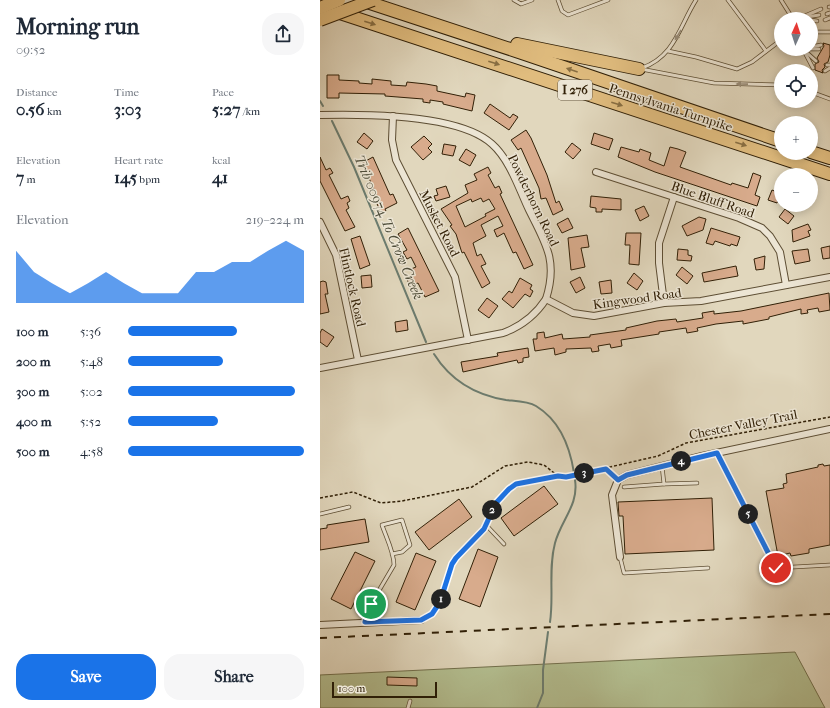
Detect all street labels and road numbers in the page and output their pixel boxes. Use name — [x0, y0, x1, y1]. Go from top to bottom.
road number: I 276 — [558, 80, 592, 100]
street label: Pennsylvania Turnpike — [607, 80, 735, 135]
street label: Powderhorn Road — [505, 152, 563, 250]
street label: Blue Bluff Road — [669, 178, 757, 221]
street label: Musket Road — [416, 187, 463, 260]
street label: Flintlock Road — [336, 246, 369, 329]
street label: Kingwood Road — [592, 285, 683, 312]
street label: Chester Valley Trail — [688, 407, 799, 442]

